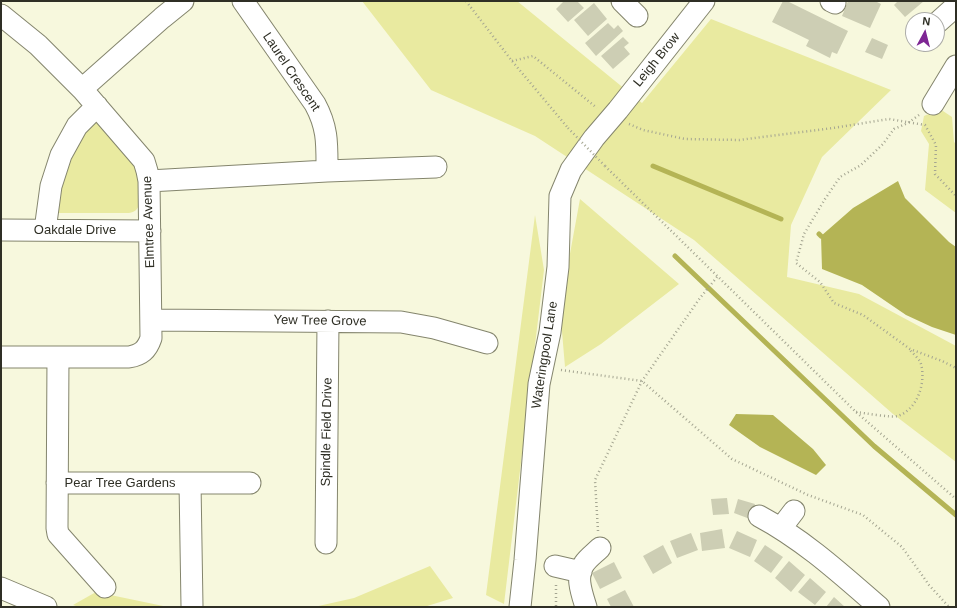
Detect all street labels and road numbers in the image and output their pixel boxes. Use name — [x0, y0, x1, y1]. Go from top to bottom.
street label: Laurel Crescent — [259, 30, 323, 114]
street label: Leigh Brow — [630, 30, 684, 90]
street label: Elmtree Avenue — [140, 176, 158, 268]
street label: Oakdale Drive — [34, 222, 116, 238]
street label: Wateringpool Lane — [529, 300, 561, 410]
street label: Yew Tree Grove — [273, 312, 367, 330]
street label: Spindle Field Drive — [318, 377, 336, 487]
street label: Pear Tree Gardens — [65, 475, 175, 491]

